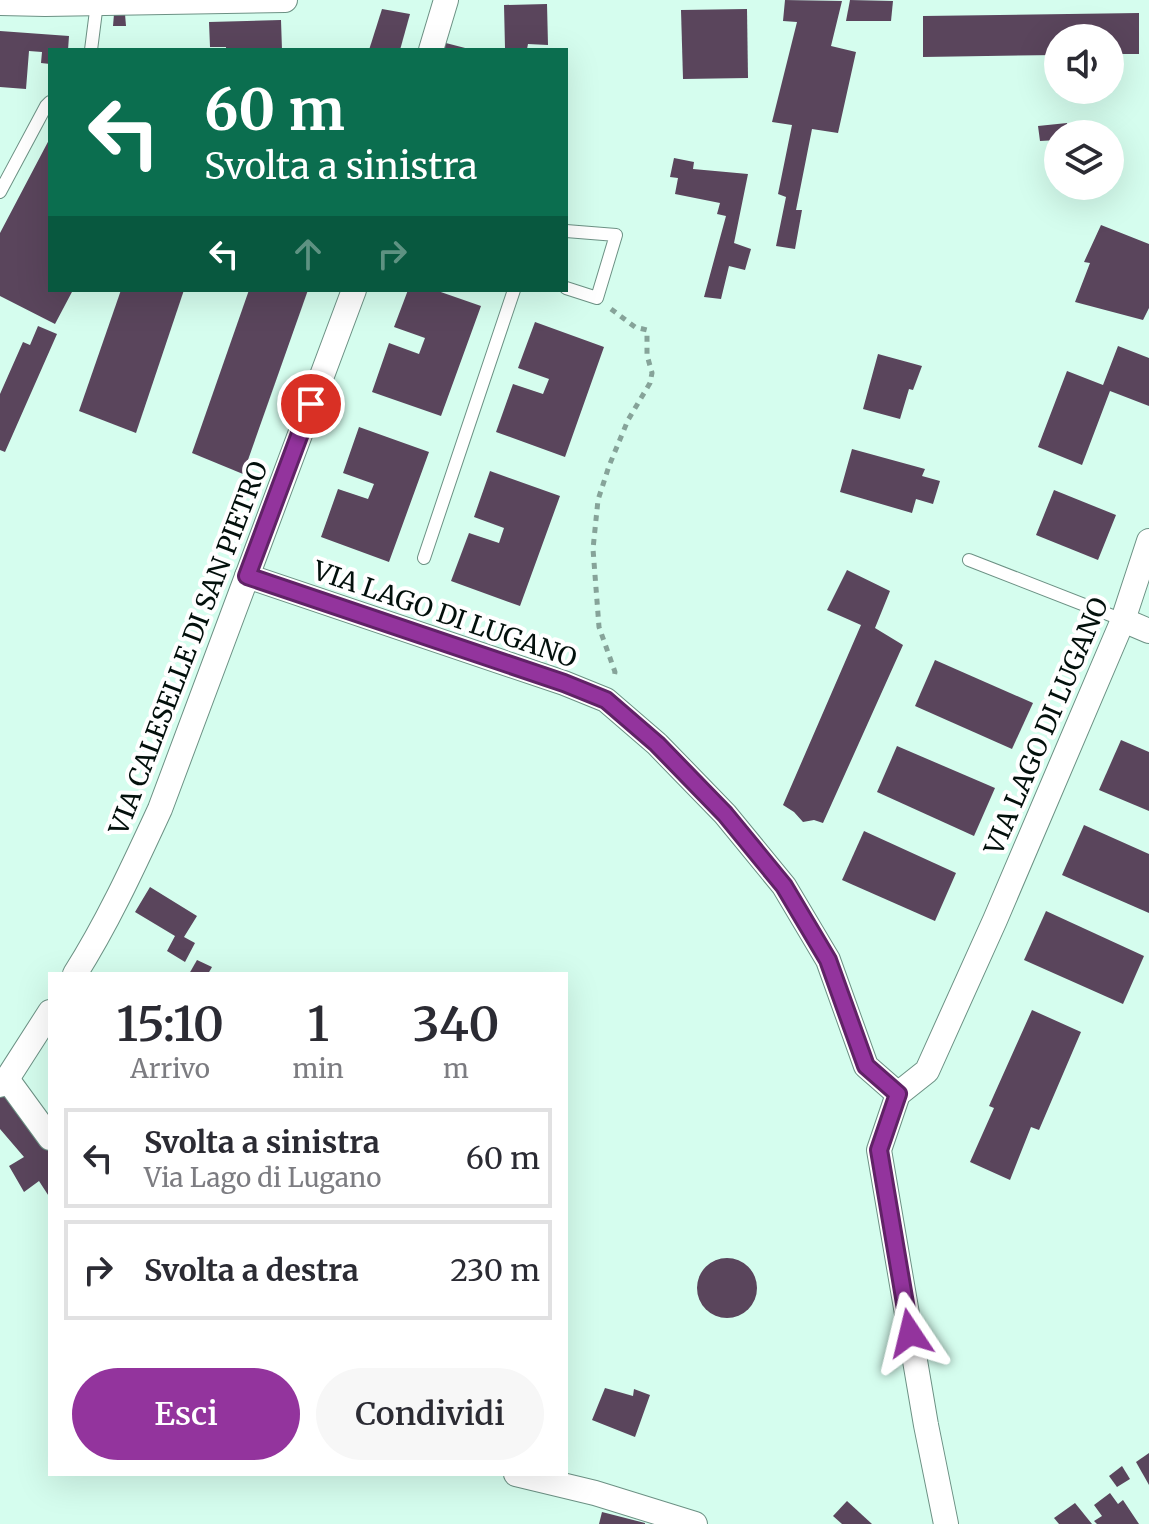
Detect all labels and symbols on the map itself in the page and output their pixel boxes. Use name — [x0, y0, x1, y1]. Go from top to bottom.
pin — [277, 370, 345, 438]
street label: VIA CALESELLE DI SAN PIETRO — [101, 457, 275, 840]
street label: VIA LAGO DI LUGANO — [308, 553, 581, 675]
street label: VIA LAGO DI LUGANO — [976, 592, 1115, 861]
position arrow — [868, 1291, 952, 1375]

